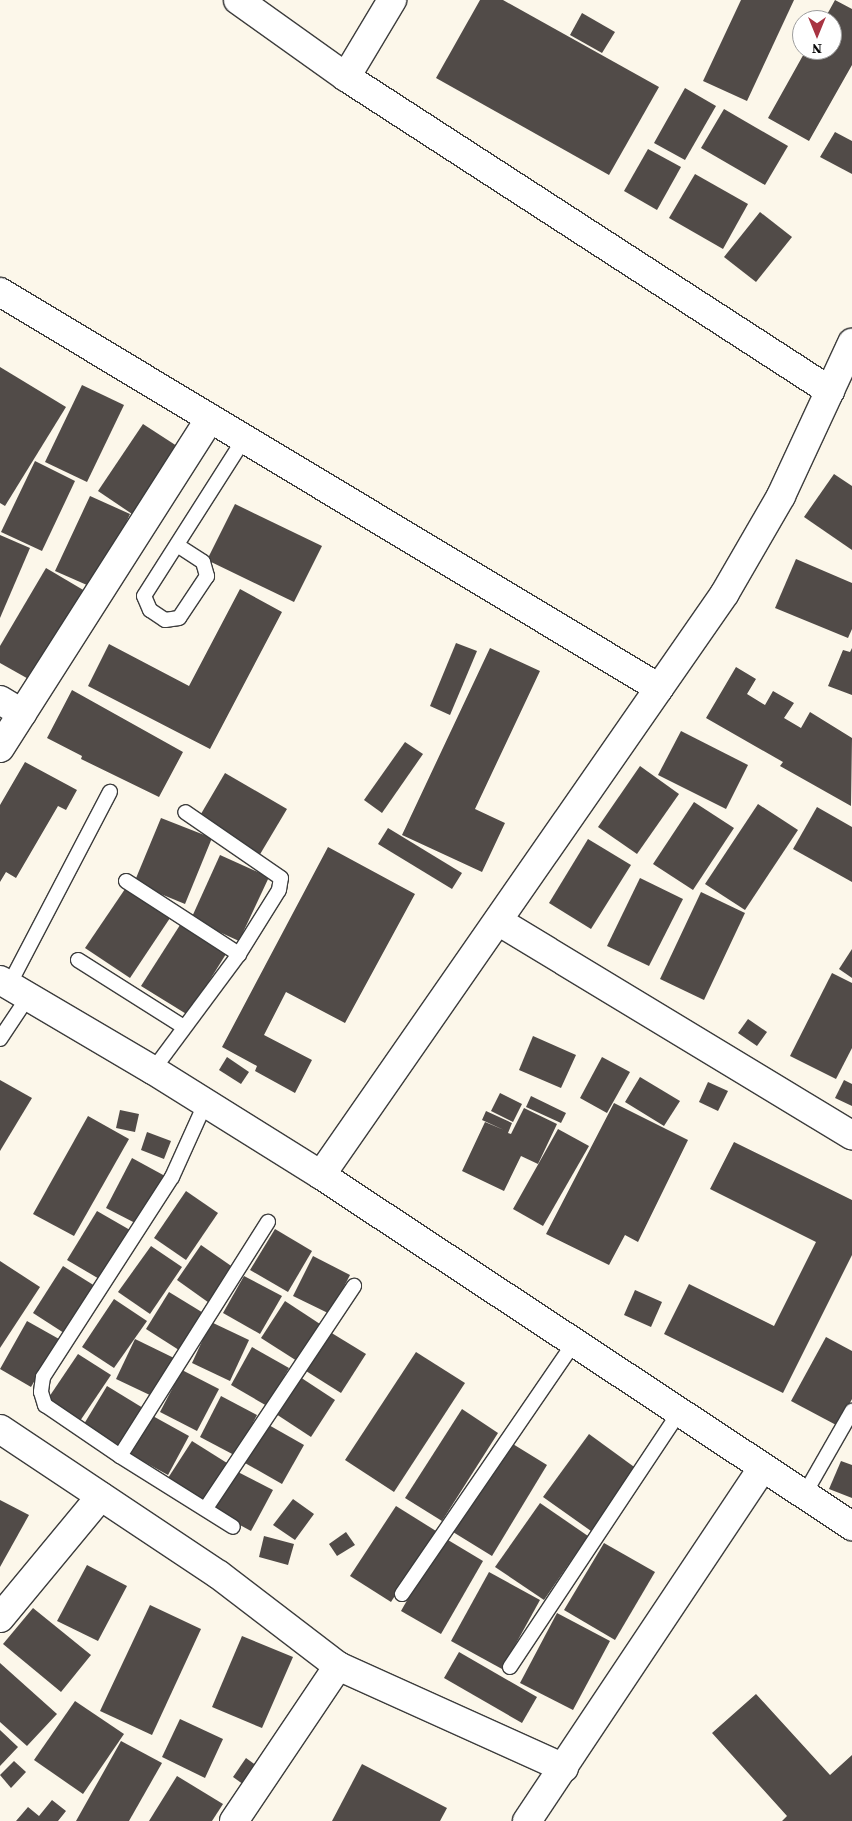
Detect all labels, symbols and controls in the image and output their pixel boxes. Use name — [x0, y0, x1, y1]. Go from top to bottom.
north arrow — [792, 10, 842, 60]
text: N — [812, 39, 822, 59]

